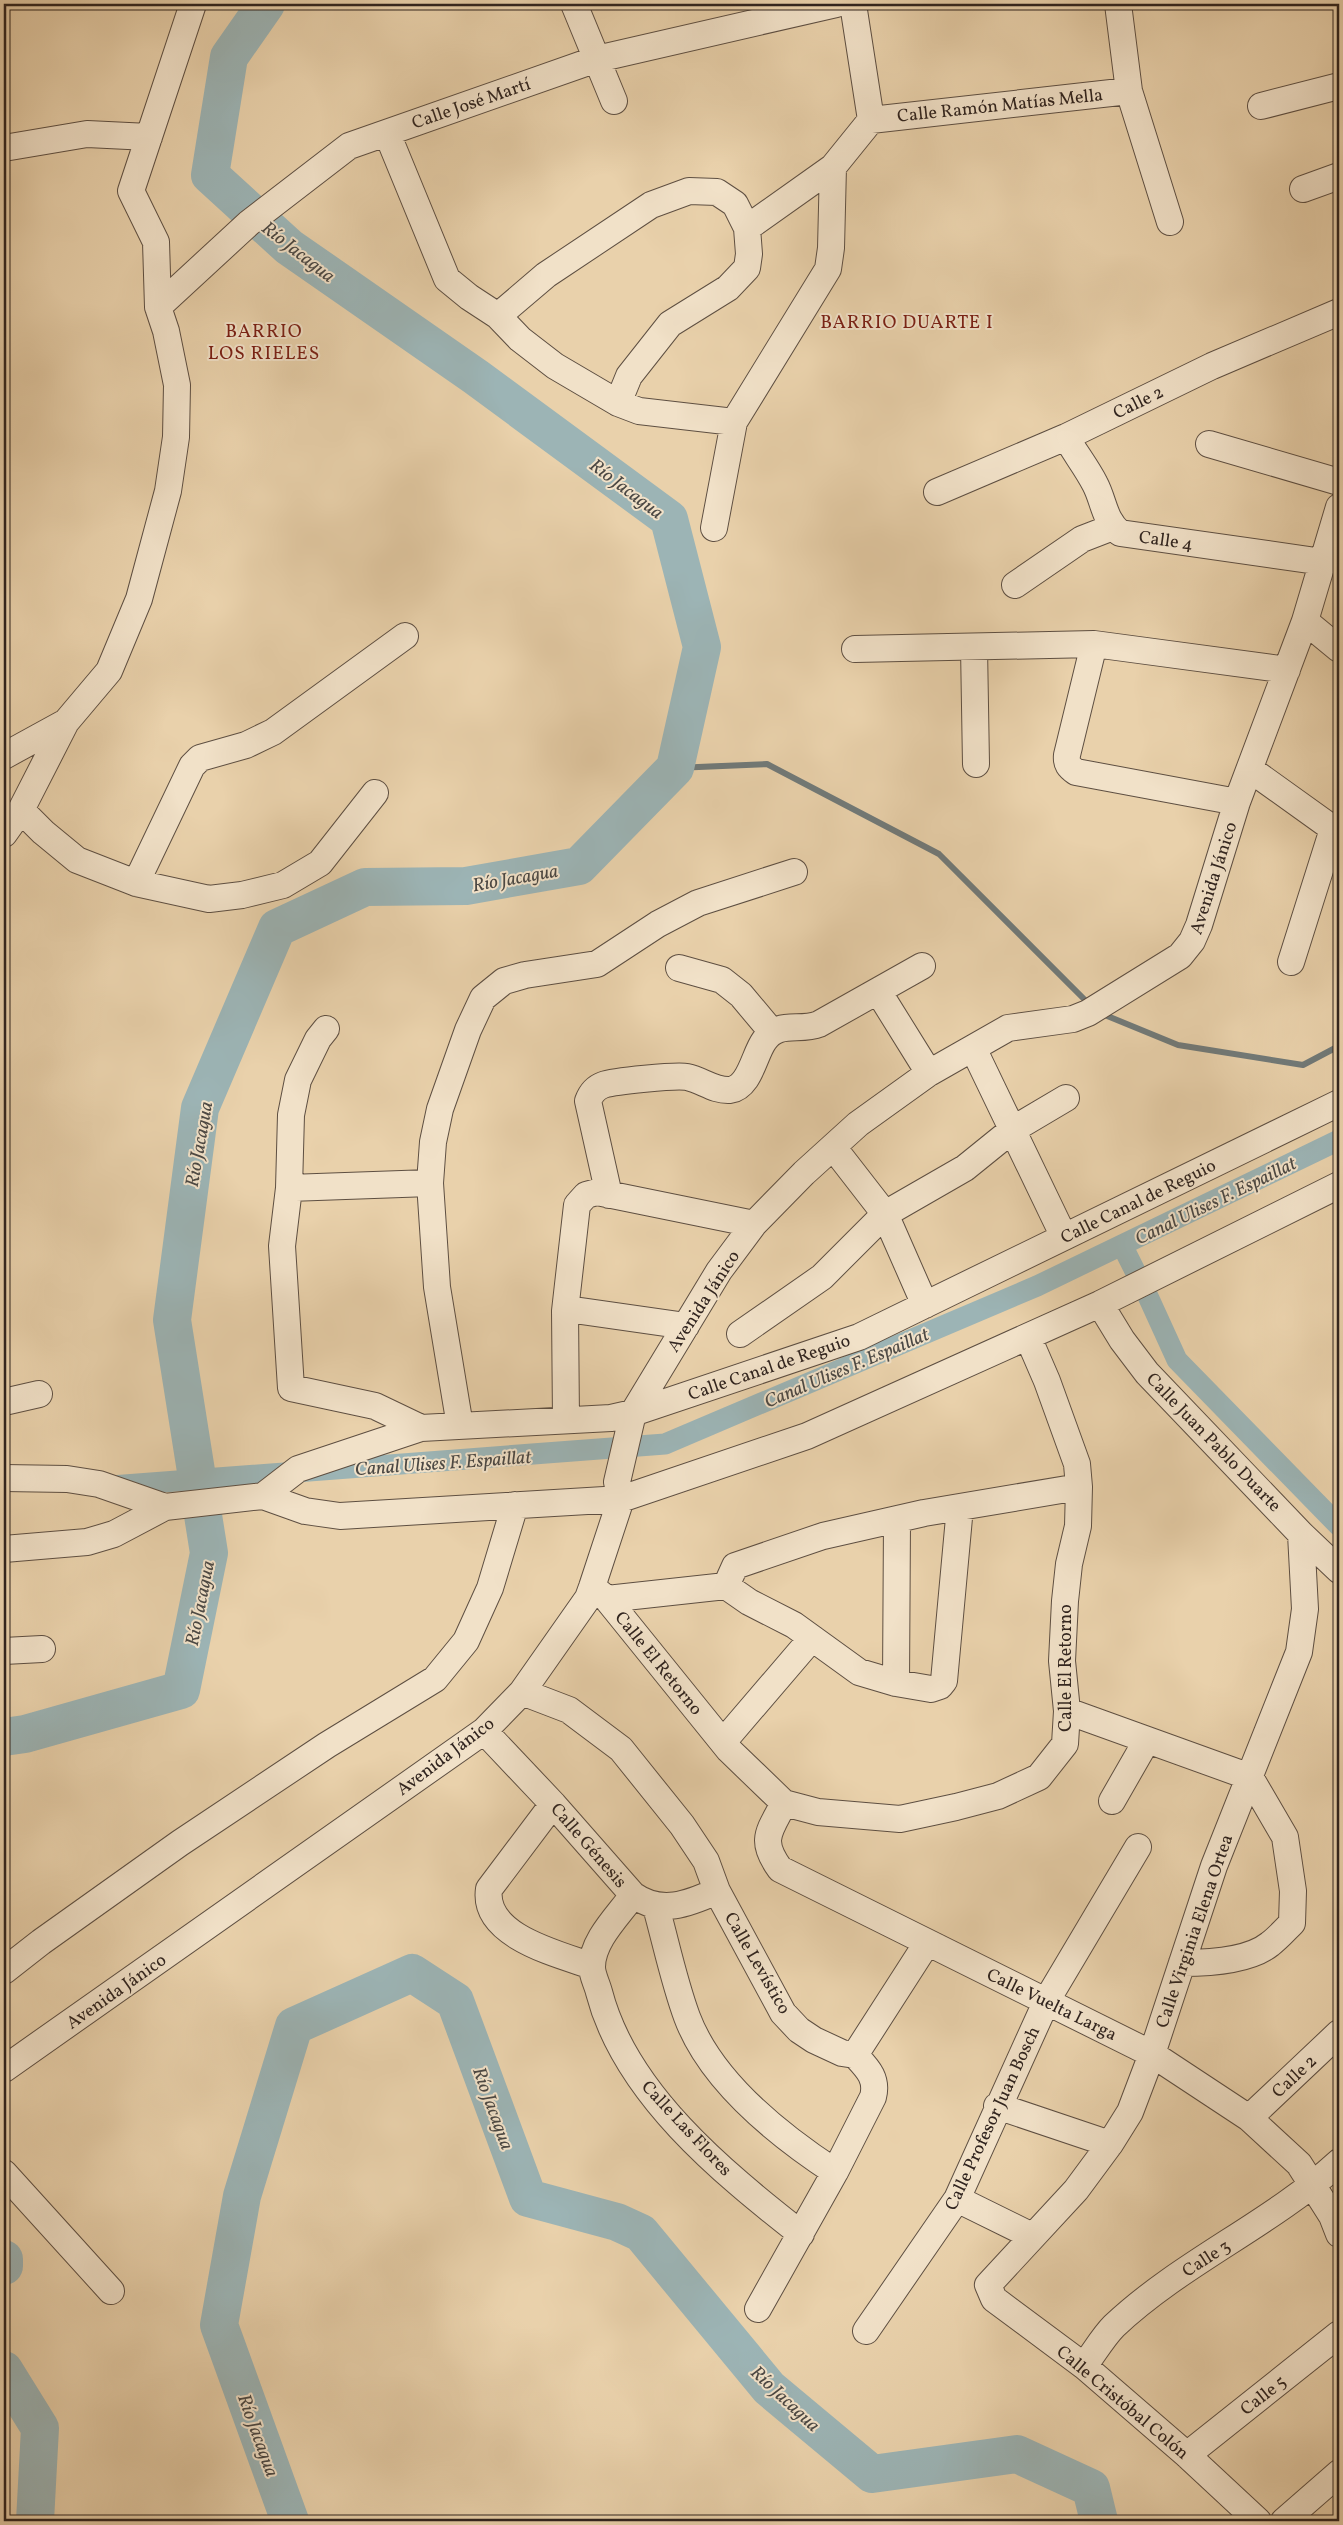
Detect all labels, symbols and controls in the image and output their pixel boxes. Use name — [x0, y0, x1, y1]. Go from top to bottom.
street label: Calle José Martí — [409, 72, 535, 136]
street label: Calle Ramón Matías Mella — [896, 83, 1104, 130]
water label: Río Jacagua — [256, 216, 340, 289]
district label: BARRIO DUARTE I — [820, 310, 994, 336]
district label: BARRIO LOS RIELES — [208, 319, 320, 367]
street label: Calle 2 — [1109, 380, 1168, 426]
water label: Río Jacagua — [583, 453, 668, 526]
street label: Calle 4 — [1137, 525, 1194, 558]
street label: Avenida Jánico — [1184, 819, 1244, 938]
water label: Río Jacagua — [470, 859, 560, 899]
water label: Río Jacagua — [180, 1099, 220, 1189]
water label: Canal Ulises F. Espaillat — [1131, 1151, 1302, 1252]
street label: Calle Canal de Reguio — [1057, 1154, 1221, 1251]
street label: Avenida Jánico — [662, 1246, 747, 1358]
water label: Canal Ulises F. Espaillat — [760, 1322, 934, 1415]
street label: Calle Canal de Reguio — [685, 1329, 854, 1408]
street label: Calle Juan Pablo Duarte — [1140, 1368, 1286, 1518]
water label: Canal Ulises F. Espaillat — [354, 1445, 533, 1483]
water label: Río Jacagua — [180, 1558, 222, 1648]
street label: Calle El Retorno — [1054, 1604, 1079, 1732]
street label: Calle El Retorno — [608, 1607, 708, 1721]
street label: Avenida Jánico — [392, 1712, 500, 1802]
street label: Calle Génesis — [544, 1798, 632, 1894]
street label: Calle Virginia Elena Ortea — [1151, 1831, 1240, 2032]
street label: Calle Levístico — [717, 1908, 796, 2019]
street label: Avenida Jánico — [62, 1948, 172, 2036]
street label: Calle Vuelta Larga — [982, 1963, 1121, 2048]
street label: Calle Profesor Juan Bosch — [940, 2022, 1047, 2215]
street label: Calle 2 — [1267, 2050, 1323, 2104]
water label: Río Jacagua — [465, 2064, 519, 2154]
street label: Calle Las Flores — [635, 2076, 737, 2182]
street label: Calle 3 — [1178, 2234, 1236, 2284]
street label: Calle Cristóbal Colón — [1050, 2340, 1194, 2466]
water label: Río Jacagua — [744, 2360, 825, 2438]
street label: Calle 5 — [1236, 2370, 1292, 2422]
water label: Río Jacagua — [230, 2391, 284, 2481]

